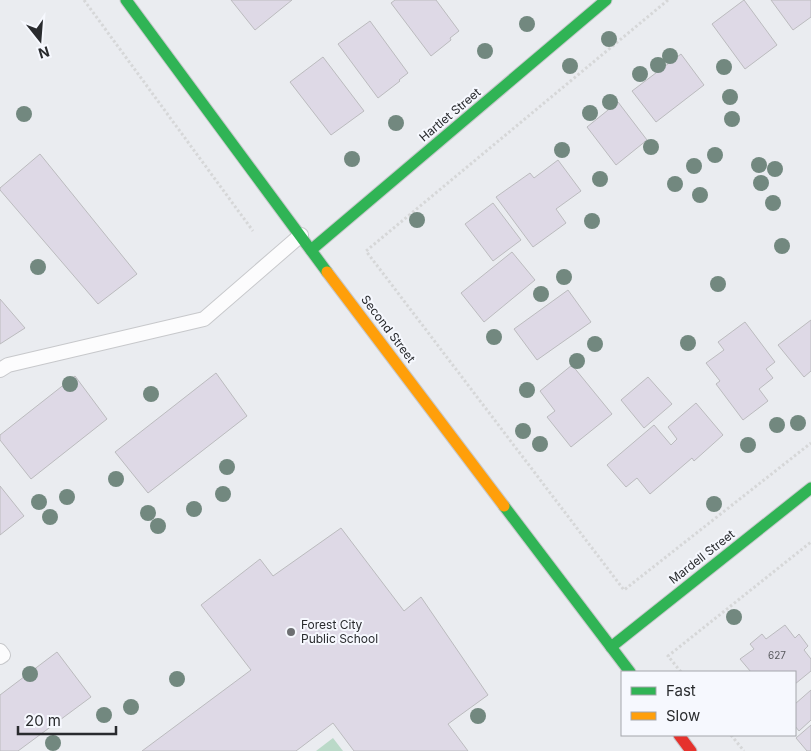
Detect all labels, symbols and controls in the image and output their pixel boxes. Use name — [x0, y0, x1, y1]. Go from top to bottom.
north arrow — [15, 15, 65, 65]
text: N — [36, 43, 52, 63]
street label: Hartlet Street — [416, 85, 483, 145]
street label: Second Street — [358, 292, 419, 365]
street label: Mardell Street — [666, 526, 738, 587]
place label: Forest City Public School — [301, 617, 378, 646]
marker: Forest City Public School — [285, 626, 297, 638]
house number: 627 — [768, 649, 786, 661]
legend — [621, 671, 796, 736]
text: Fast — [666, 681, 696, 700]
scale bar — [18, 704, 115, 736]
text: Slow — [666, 706, 700, 725]
text: 20 m — [25, 711, 61, 730]

